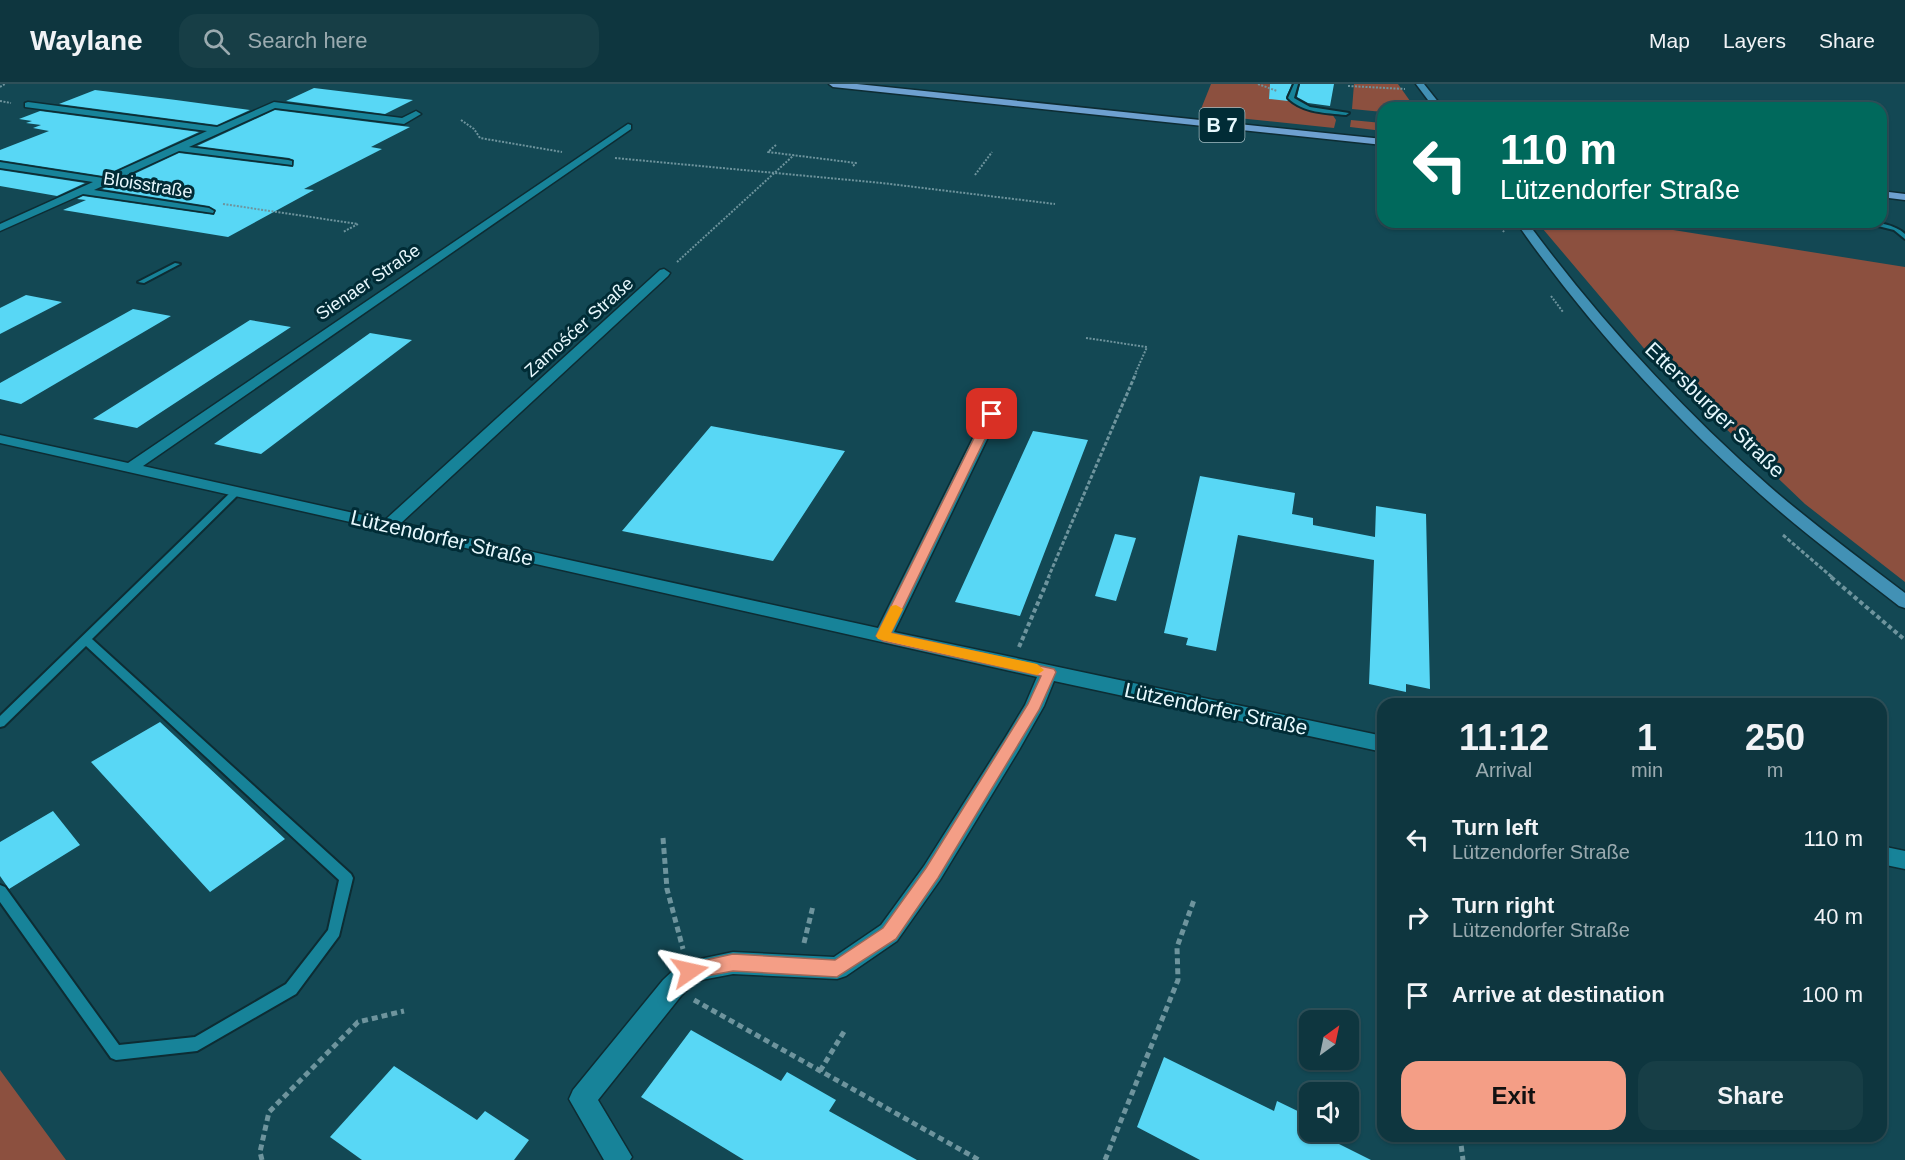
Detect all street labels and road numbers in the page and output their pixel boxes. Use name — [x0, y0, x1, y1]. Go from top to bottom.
road number: B 7 — [1200, 108, 1244, 142]
street label: Bloisstraße — [102, 168, 194, 202]
street label: Sienaer Straße — [312, 240, 424, 324]
street label: Zamośćer Straße — [521, 273, 637, 381]
street label: Ettersburger Straße — [1641, 337, 1790, 482]
street label: Lützendorfer Straße — [349, 505, 536, 570]
street label: Lützendorfer Straße — [1122, 678, 1310, 739]

